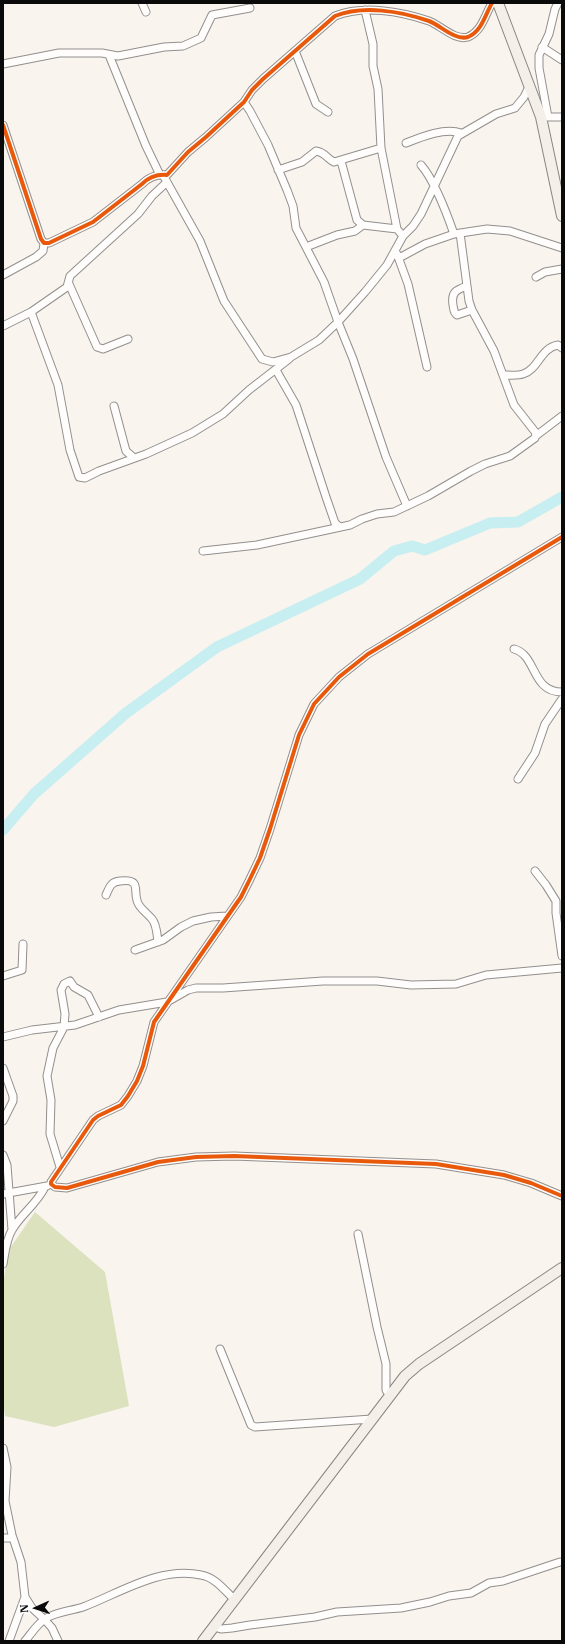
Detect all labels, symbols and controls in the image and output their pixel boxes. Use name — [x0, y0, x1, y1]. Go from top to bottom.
north arrow — [16, 1588, 56, 1628]
text: N — [17, 1604, 31, 1613]

